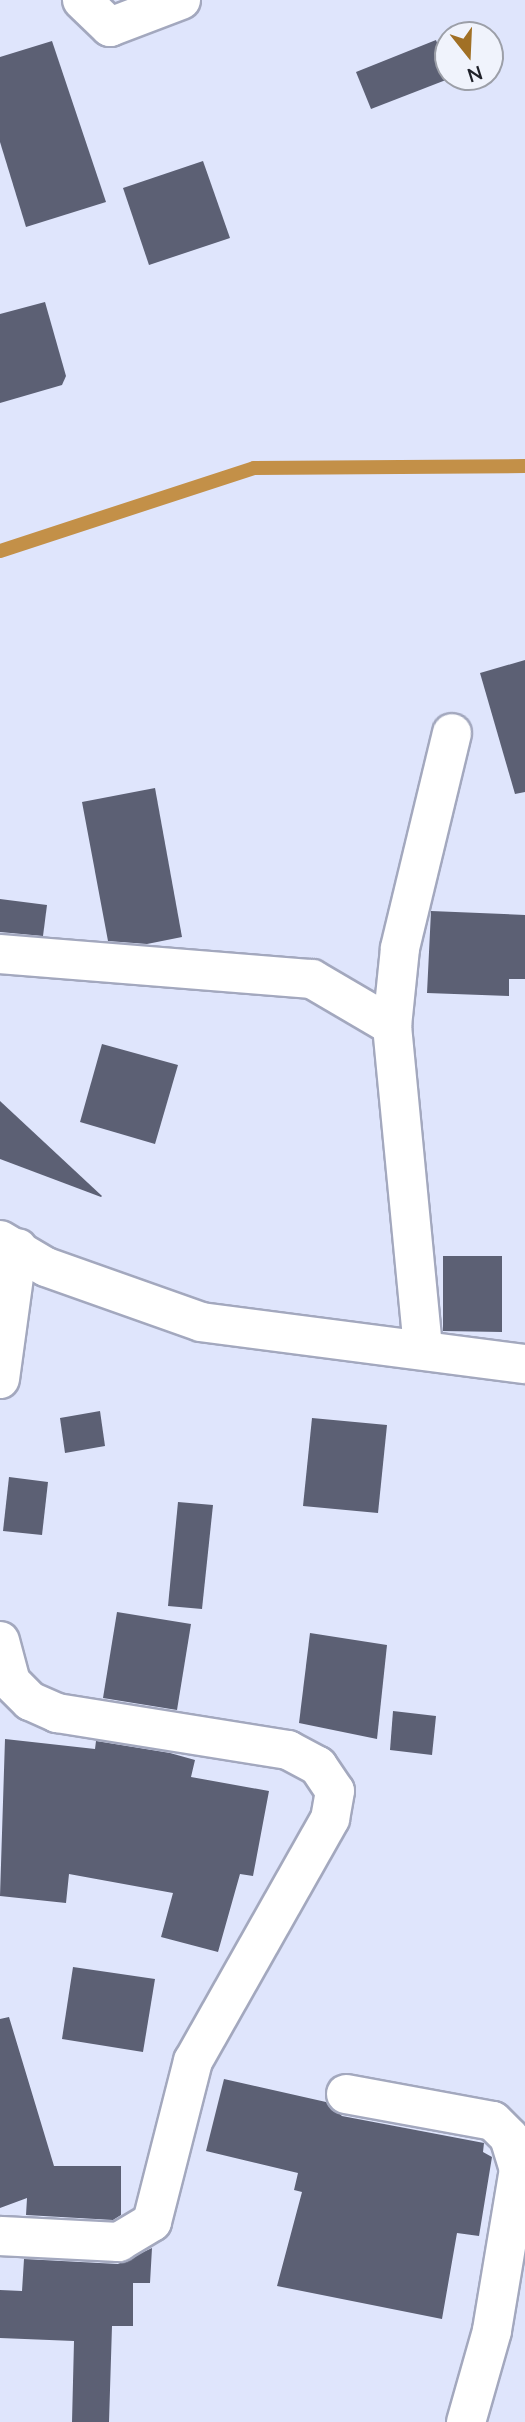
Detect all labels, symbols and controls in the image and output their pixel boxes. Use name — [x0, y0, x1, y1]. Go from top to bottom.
north arrow — [434, 21, 504, 91]
text: N — [465, 61, 486, 88]

